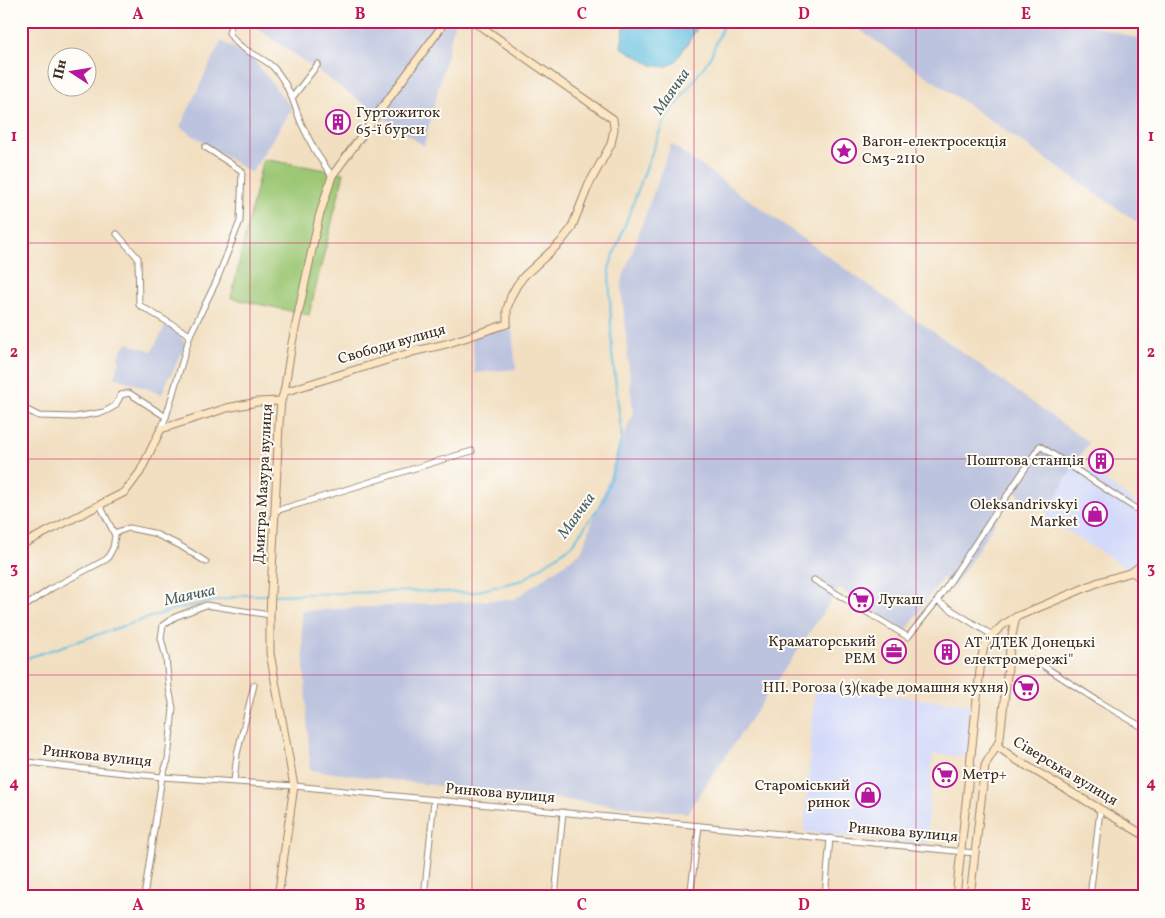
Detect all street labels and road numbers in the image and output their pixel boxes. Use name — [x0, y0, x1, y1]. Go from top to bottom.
street label: Свободи вулиця — [336, 320, 448, 370]
street label: Дмитра Мазура вулиця — [249, 403, 279, 565]
street label: Сіверська вулиця — [1009, 732, 1122, 812]
street label: Ринкова вулиця — [41, 741, 153, 773]
street label: Ринкова вулиця — [444, 779, 556, 809]
street label: Ринкова вулиця — [847, 818, 959, 848]

